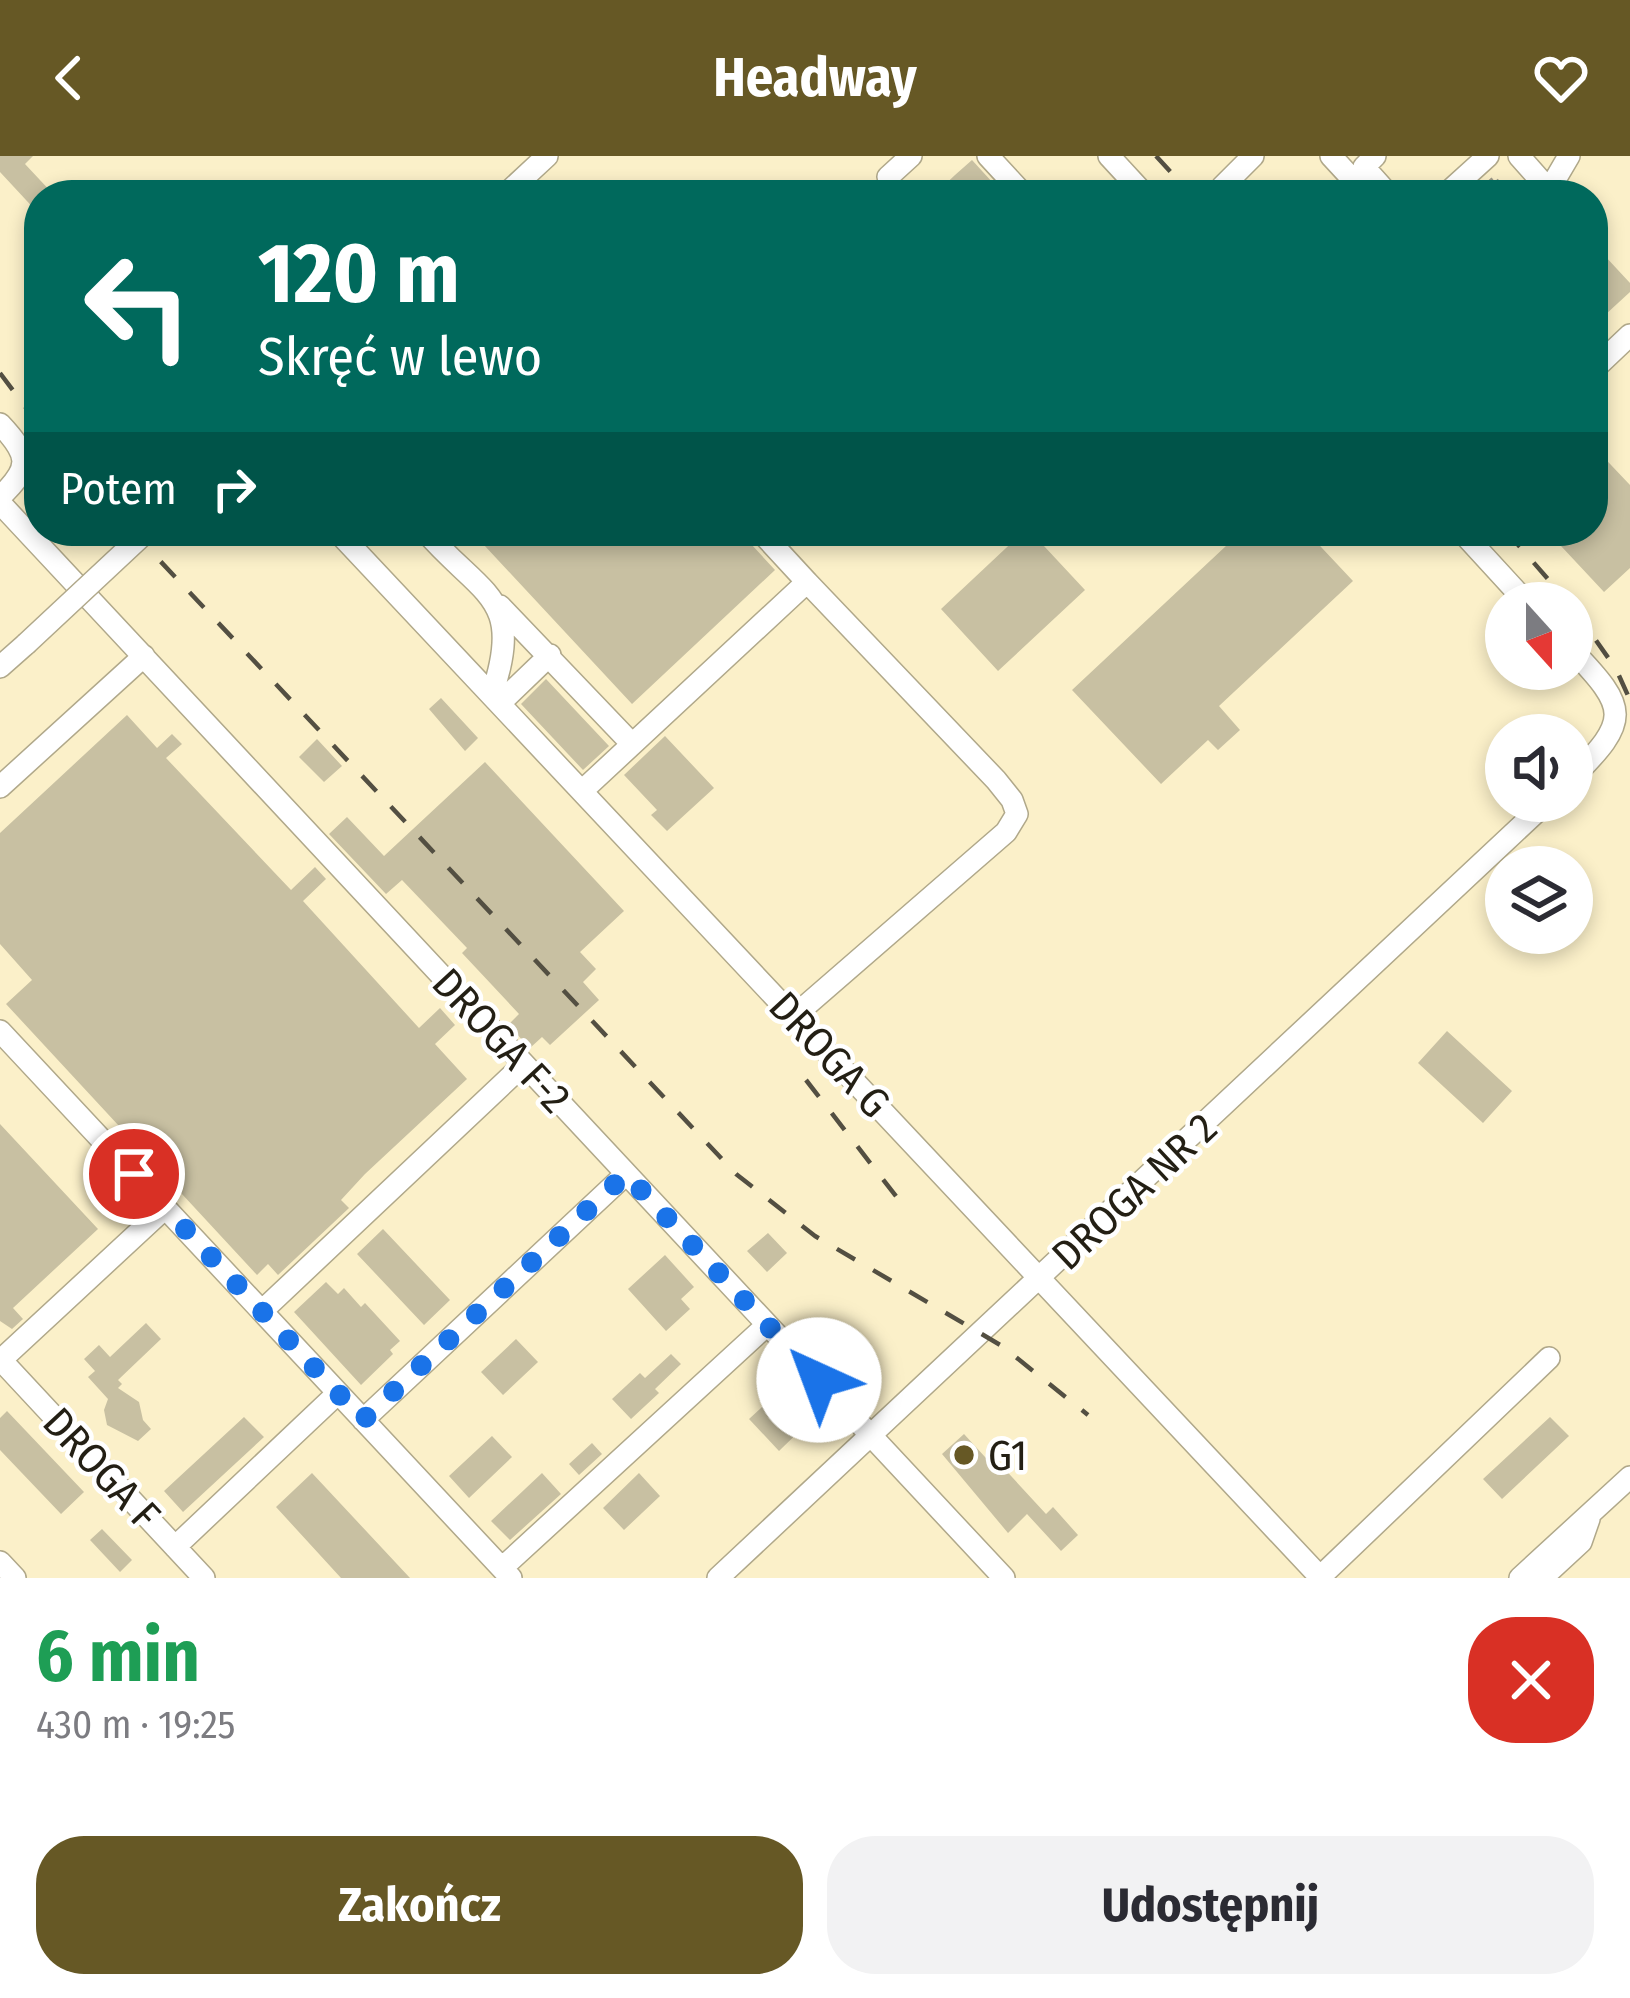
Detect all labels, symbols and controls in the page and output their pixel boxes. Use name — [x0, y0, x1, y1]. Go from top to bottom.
icon: back — [36, 45, 102, 111]
icon: heart — [1528, 45, 1594, 111]
text: Headway — [713, 46, 917, 110]
text: 120 m — [258, 223, 460, 324]
icon: left — [60, 228, 216, 384]
text: Skręć w lewo — [258, 325, 542, 389]
icon: right — [201, 456, 267, 522]
text: Potem — [60, 462, 177, 516]
north arrow — [1485, 582, 1593, 690]
map controls — [1485, 582, 1593, 954]
button: sound — [1485, 714, 1593, 822]
button: layers — [1485, 846, 1593, 954]
street label: DROGA F-2 — [422, 958, 580, 1123]
street label: DROGA G — [759, 982, 900, 1128]
street label: DROGA NR 2 — [1042, 1103, 1227, 1280]
pin — [83, 1123, 185, 1225]
icon: arrive — [101, 1141, 167, 1207]
position arrow — [756, 1317, 882, 1443]
street label: DROGA F — [33, 1398, 170, 1540]
place label: G1 — [988, 1431, 1027, 1481]
marker: G1 — [951, 1442, 977, 1468]
text: 6 min — [36, 1614, 200, 1700]
button: close — [1468, 1617, 1594, 1743]
text: 430 m · 19:25 — [36, 1702, 236, 1748]
button: Zakończ — [36, 1836, 803, 1974]
button: Udostępnij — [827, 1836, 1594, 1974]

